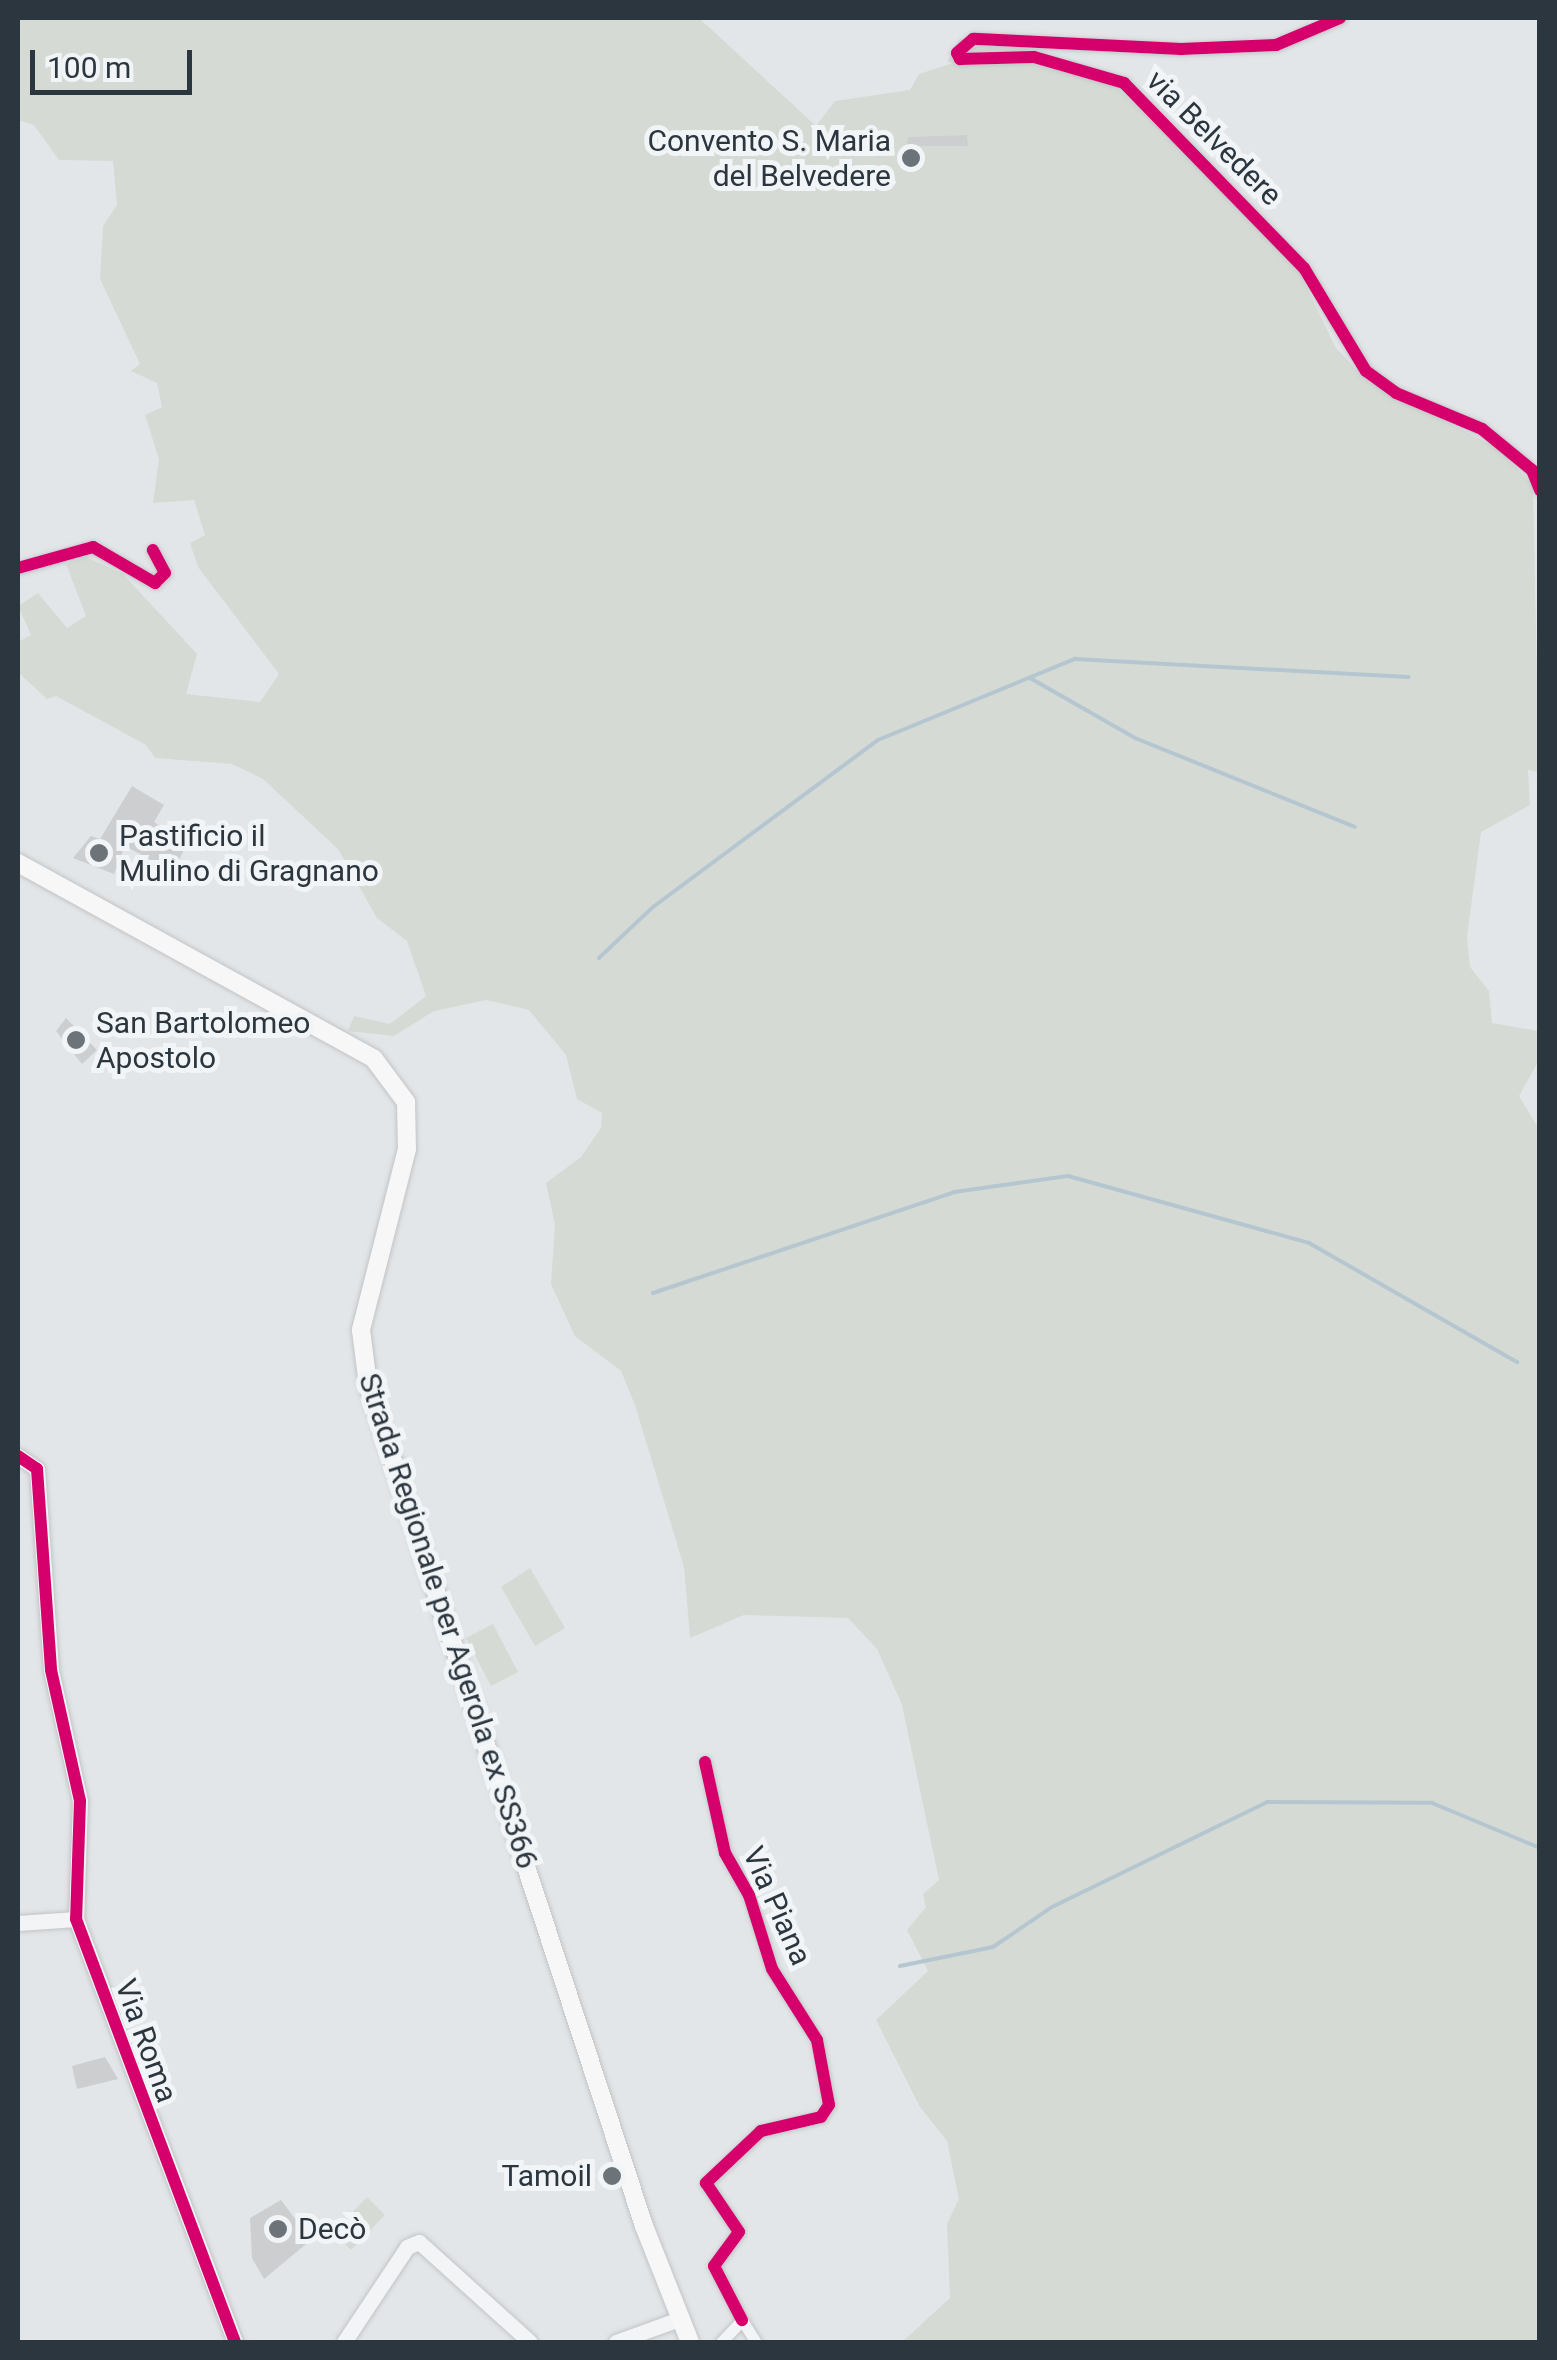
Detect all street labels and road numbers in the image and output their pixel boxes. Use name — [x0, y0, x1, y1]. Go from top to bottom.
street label: via Belvedere — [1139, 63, 1289, 213]
street label: Strada Regionale per Agerola ex SS366 — [351, 1369, 545, 1873]
street label: Via Piana — [735, 1841, 819, 1971]
street label: Via Roma — [107, 1975, 185, 2107]

